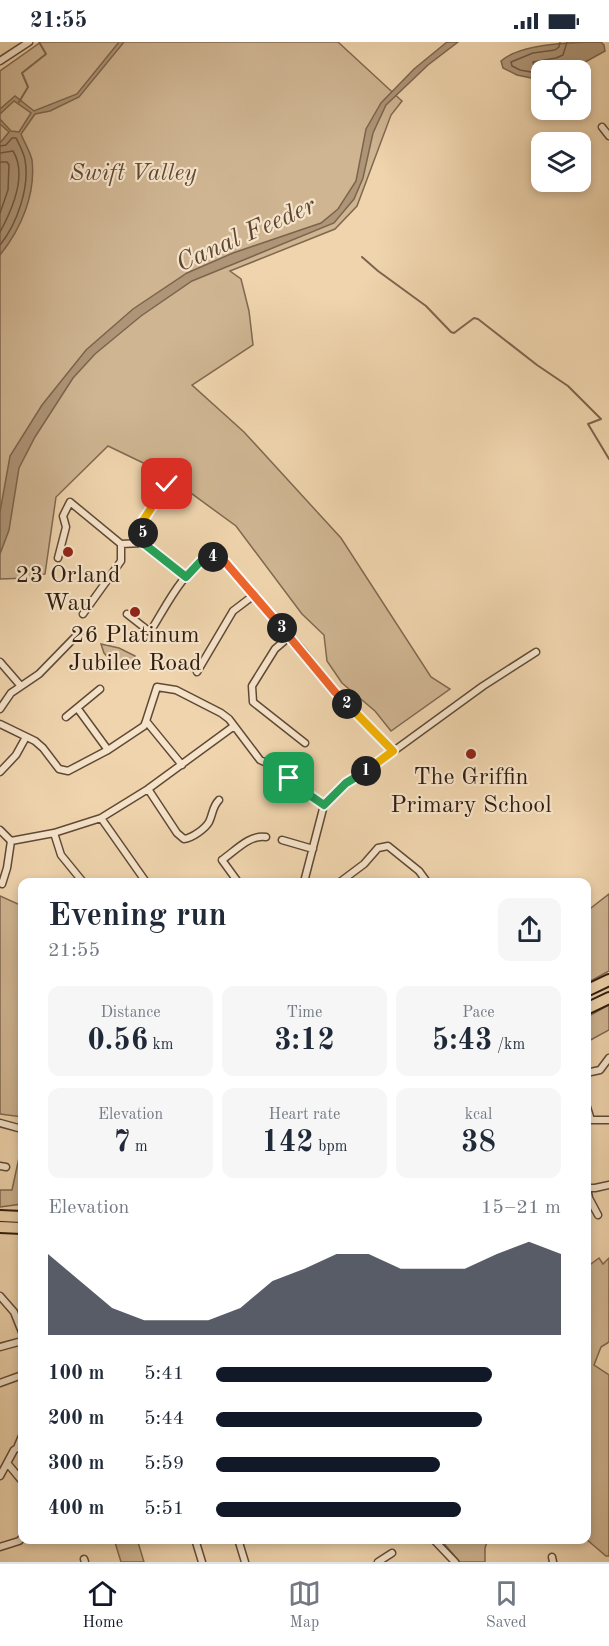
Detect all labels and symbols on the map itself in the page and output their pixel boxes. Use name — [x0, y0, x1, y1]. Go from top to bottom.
park label: Swift Valley — [69, 162, 197, 186]
water label: Canal Feeder — [172, 192, 320, 277]
pin — [141, 458, 192, 509]
pin: 5 — [128, 518, 158, 548]
pin: 4 — [198, 542, 228, 572]
marker: 23 Orland Wau — [61, 545, 75, 559]
place label: 23 Orland Wau — [15, 564, 121, 616]
marker: 26 Platinum Jubilee Road — [128, 605, 142, 619]
pin: 3 — [267, 613, 297, 643]
place label: 26 Platinum Jubilee Road — [68, 624, 202, 676]
pin: 2 — [332, 689, 362, 719]
marker: The Griffin Primary School — [464, 747, 478, 761]
pin — [263, 752, 314, 803]
pin: 1 — [351, 756, 381, 786]
place label: The Griffin Primary School — [390, 766, 552, 818]

